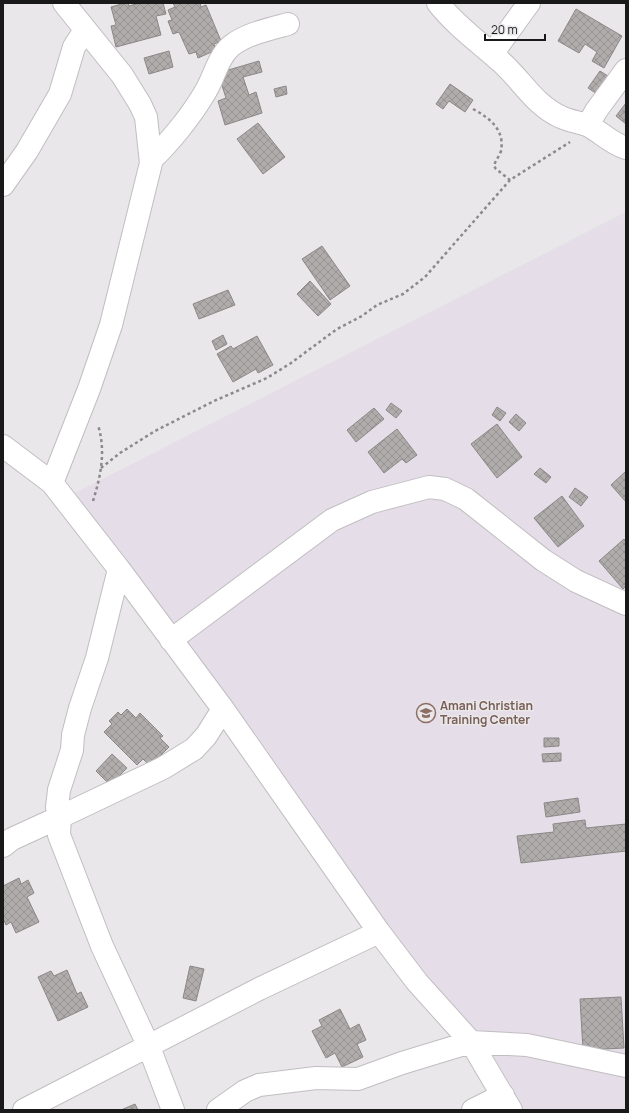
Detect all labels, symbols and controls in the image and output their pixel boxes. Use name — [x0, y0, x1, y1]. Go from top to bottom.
scale bar — [485, 16, 545, 42]
text: 20 m — [491, 21, 518, 38]
place label: Amani Christian Training Center — [440, 697, 533, 728]
school or university icon: Amani Christian Training Center — [415, 702, 437, 724]

